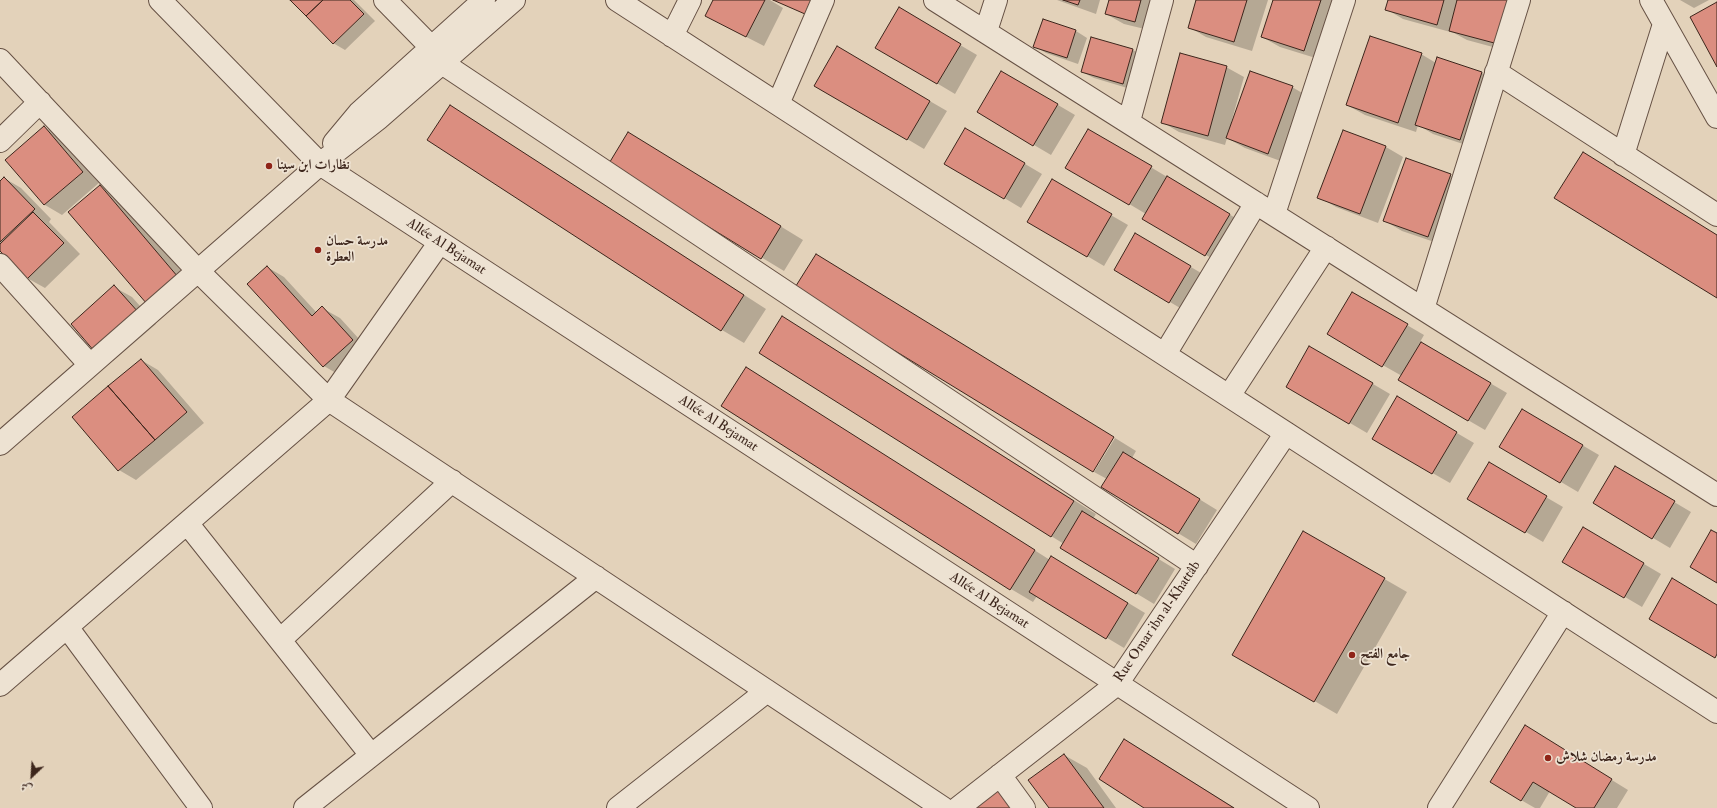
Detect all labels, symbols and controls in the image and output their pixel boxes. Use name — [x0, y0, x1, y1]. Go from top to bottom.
place label: نظارات ابن سينا — [277, 158, 350, 174]
marker: نظارات ابن سينا — [264, 161, 274, 171]
street label: Allée Al Bejamat — [403, 215, 489, 279]
place label: مدرسة حسان العطرة — [326, 234, 388, 266]
marker: مدرسة حسان العطرة — [313, 245, 323, 255]
street label: Allée Al Bejamat — [675, 392, 761, 456]
street label: Rue Omar ibn al-Khattâb — [1111, 558, 1205, 686]
street label: Allée Al Bejamat — [946, 569, 1032, 633]
place label: جامع الفتح — [1360, 647, 1410, 663]
marker: جامع الفتح — [1347, 650, 1357, 660]
place label: مدرسة رمضان شلاش — [1556, 750, 1657, 766]
marker: مدرسة رمضان شلاش — [1543, 753, 1553, 763]
north arrow — [12, 756, 52, 796]
text: ش — [19, 779, 34, 796]

